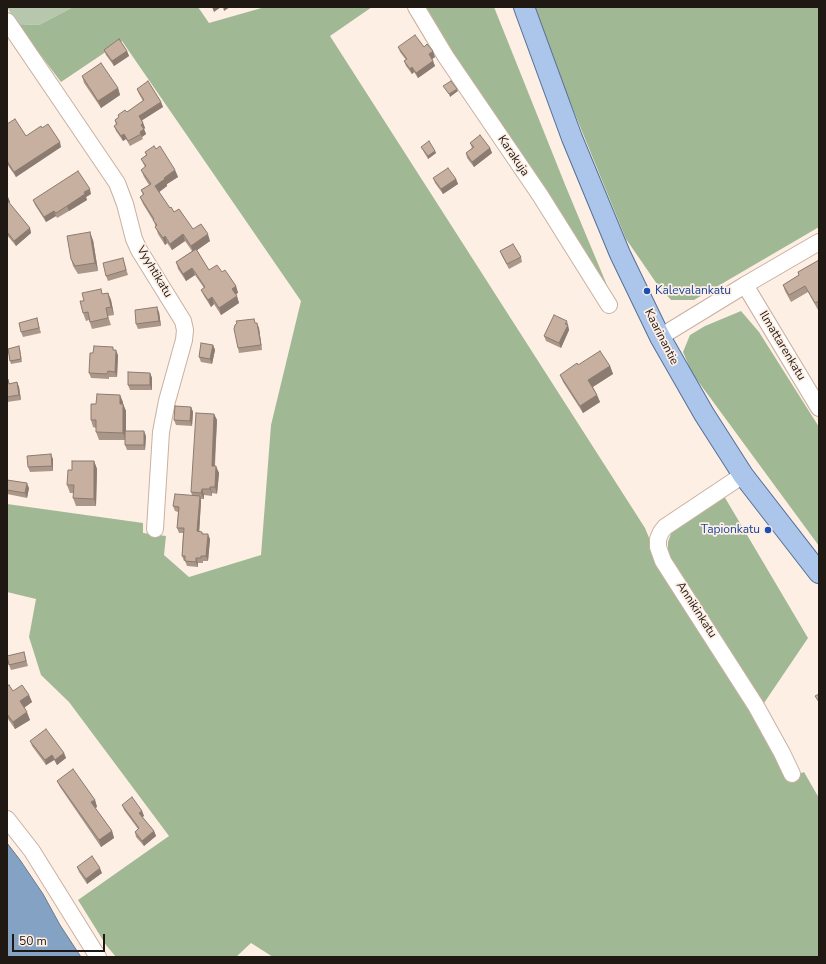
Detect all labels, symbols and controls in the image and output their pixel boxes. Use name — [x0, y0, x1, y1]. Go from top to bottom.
street label: Karakuja — [494, 133, 532, 179]
street label: Vyyhtikatu — [133, 244, 175, 300]
place label: Kalevalankatu — [655, 284, 731, 298]
marker: Kalevalankatu — [642, 286, 652, 296]
street label: Kaarinantie — [641, 307, 681, 367]
street label: Ilmattarenkatu — [756, 309, 808, 383]
place label: Tapionkatu — [701, 523, 760, 537]
marker: Tapionkatu — [763, 525, 773, 535]
street label: Annikinkatu — [673, 579, 719, 641]
scale bar — [14, 926, 107, 952]
text: 50 m — [19, 933, 47, 949]

